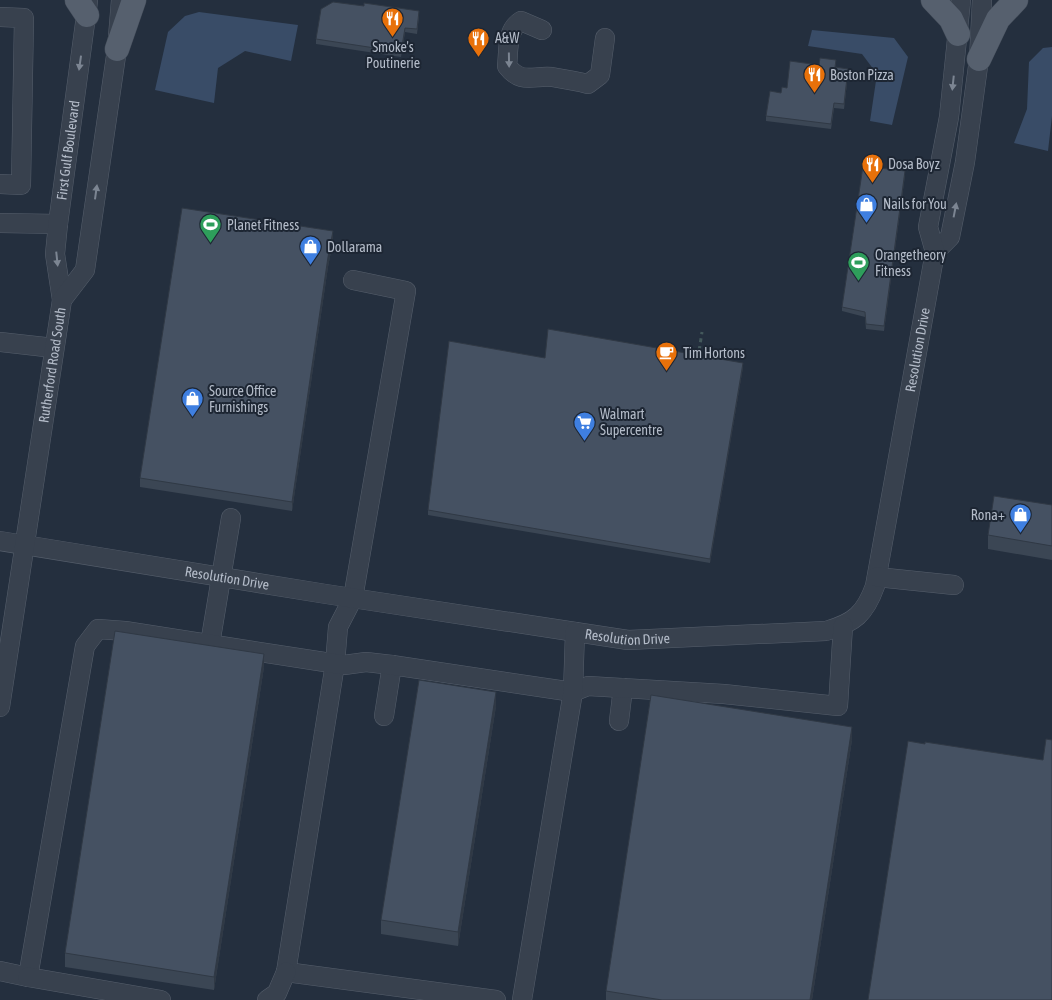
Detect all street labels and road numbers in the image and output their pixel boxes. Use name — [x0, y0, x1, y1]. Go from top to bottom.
street label: First Gulf Boulevard — [53, 100, 83, 201]
street label: Rutherford Road South — [35, 306, 69, 424]
street label: Resolution Drive — [902, 307, 933, 393]
street label: Resolution Drive — [184, 563, 270, 593]
street label: Resolution Drive — [584, 626, 670, 648]

